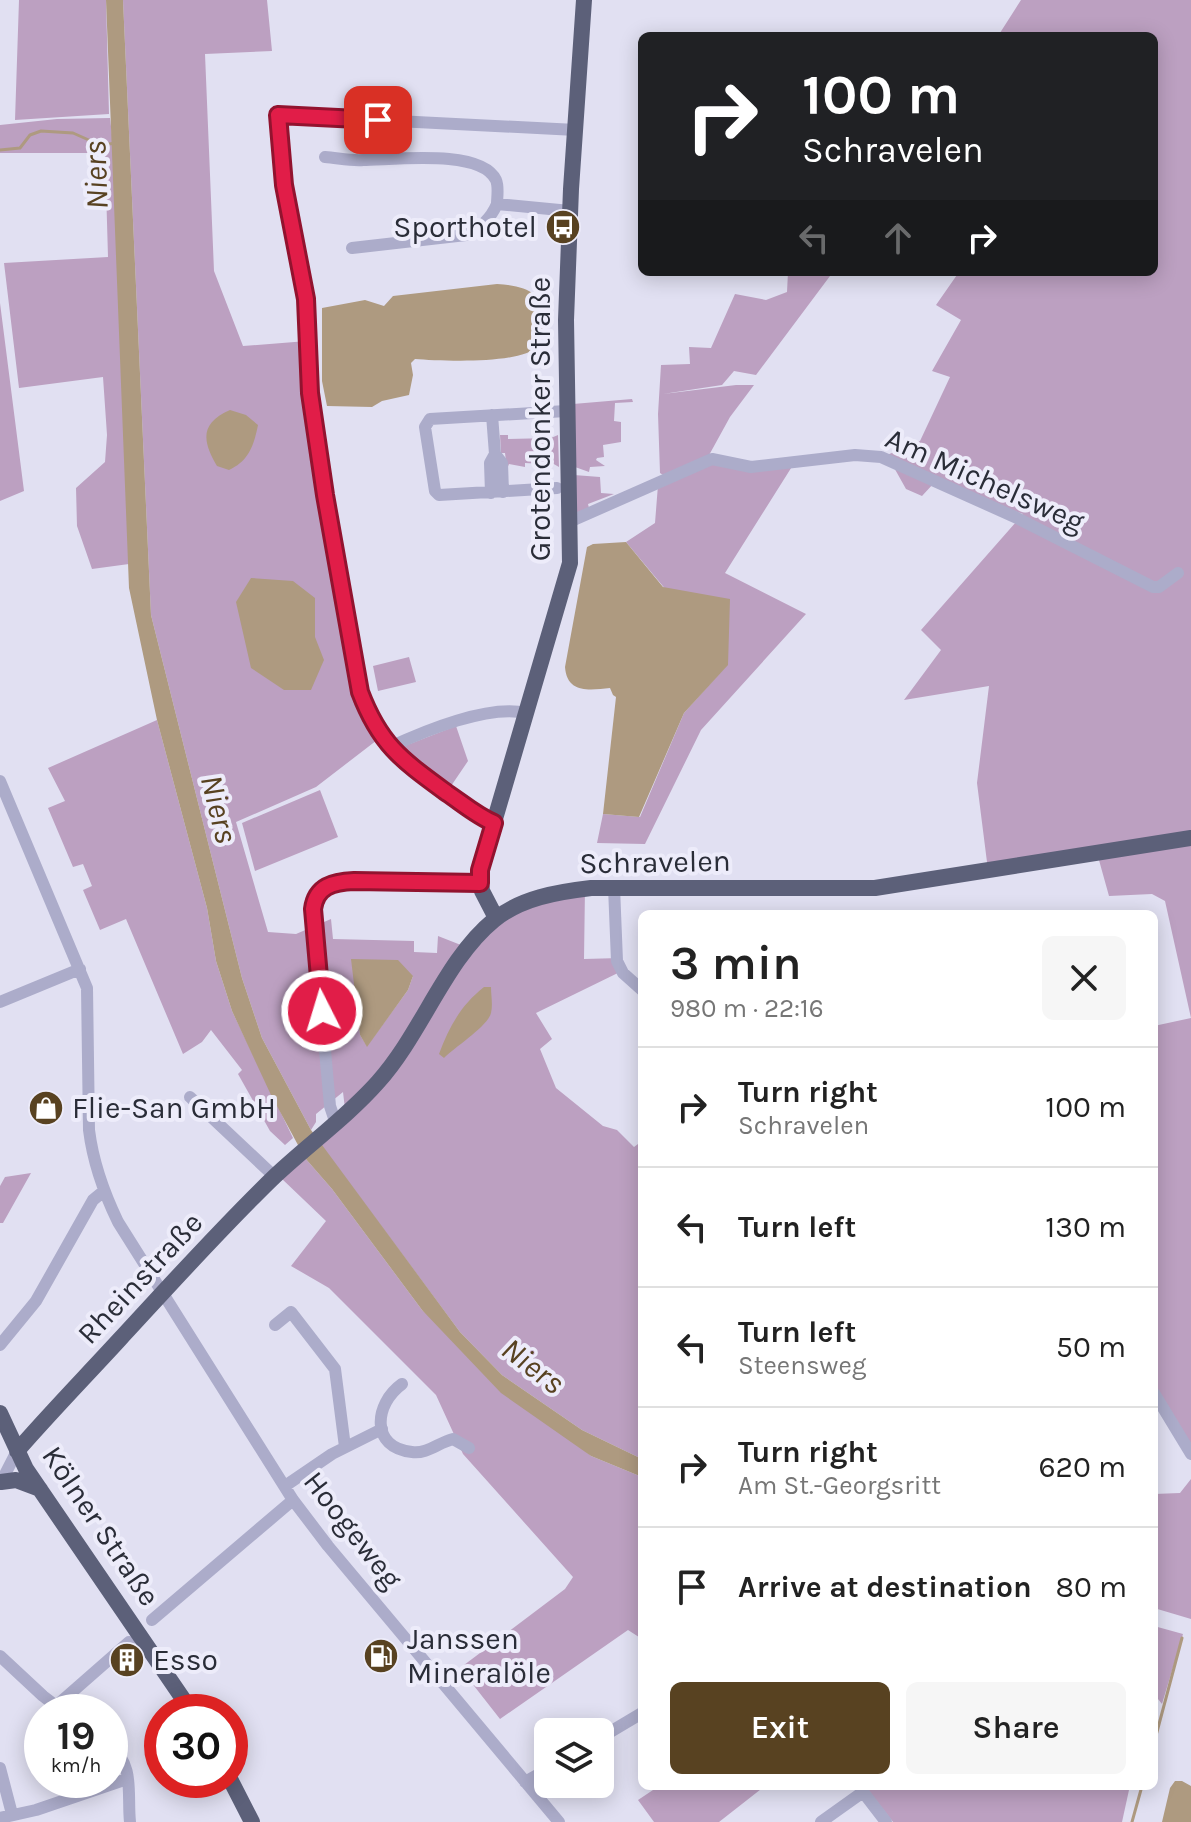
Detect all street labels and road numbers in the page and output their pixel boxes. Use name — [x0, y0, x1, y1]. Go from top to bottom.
street label: Grotendonker Straße — [522, 277, 558, 561]
street label: Am Michelsweg — [880, 420, 1090, 540]
street label: Schravelen — [579, 843, 731, 881]
street label: Rheinstraße — [70, 1205, 210, 1351]
street label: Kölner Straße — [34, 1439, 168, 1613]
street label: Hoogeweg — [296, 1464, 410, 1596]

